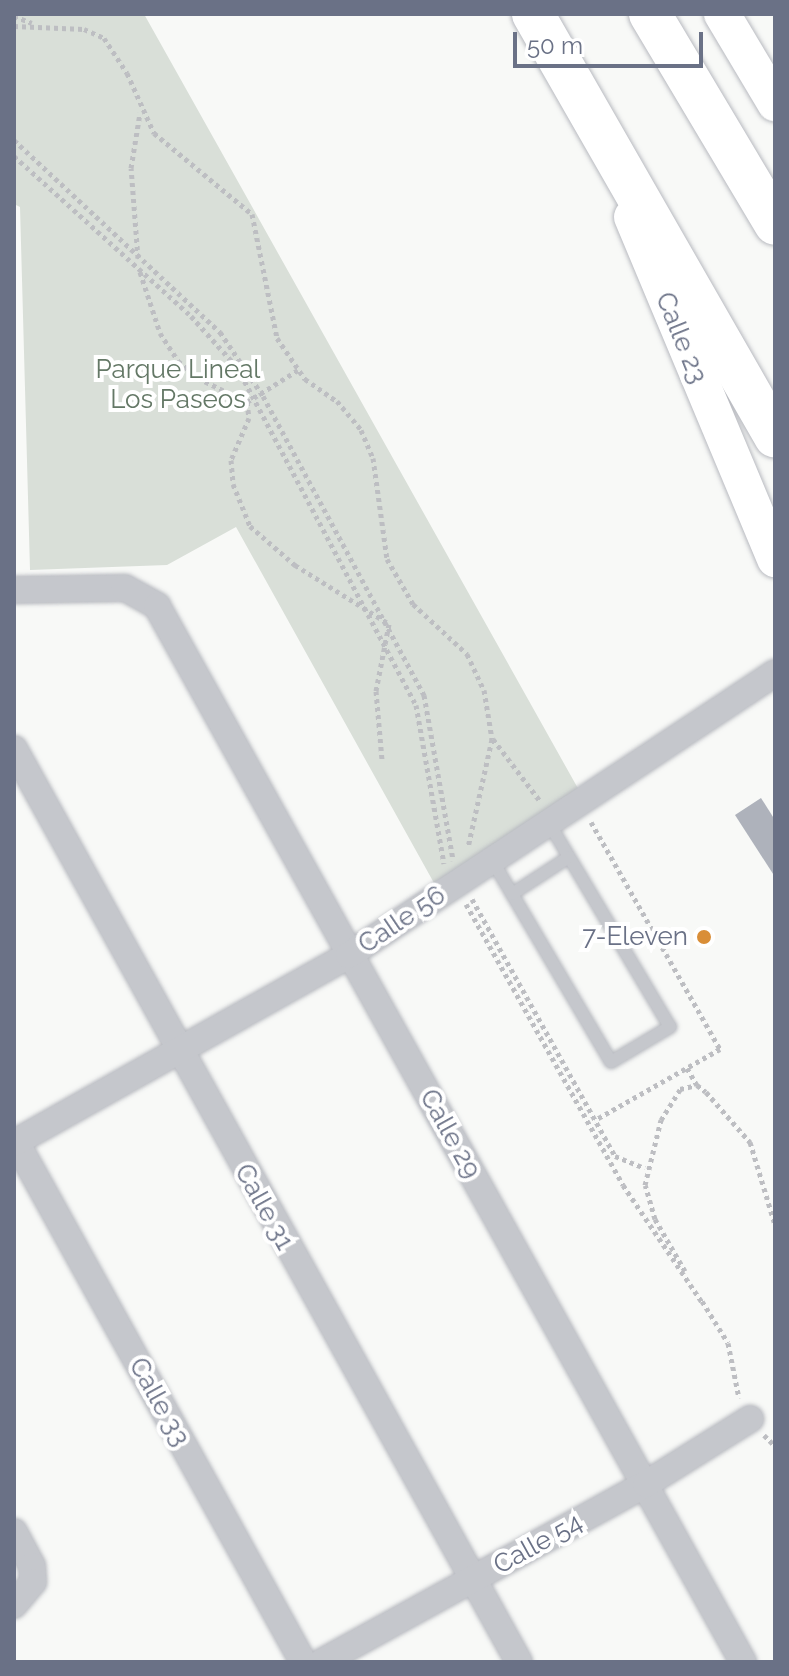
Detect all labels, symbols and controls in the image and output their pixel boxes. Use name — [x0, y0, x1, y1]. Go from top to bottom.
scale bar — [517, 16, 707, 66]
text: 50 m — [527, 31, 583, 60]
street label: Calle 23 — [649, 288, 713, 388]
park label: Parque Lineal Los Paseos — [96, 354, 260, 416]
street label: Calle 56 — [353, 880, 451, 960]
place label: 7-Eleven — [582, 921, 688, 953]
marker: 7-Eleven — [695, 928, 713, 946]
street label: Calle 29 — [413, 1084, 487, 1184]
street label: Calle 31 — [228, 1159, 300, 1255]
street label: Calle 33 — [122, 1353, 196, 1451]
street label: Calle 54 — [488, 1507, 588, 1581]

